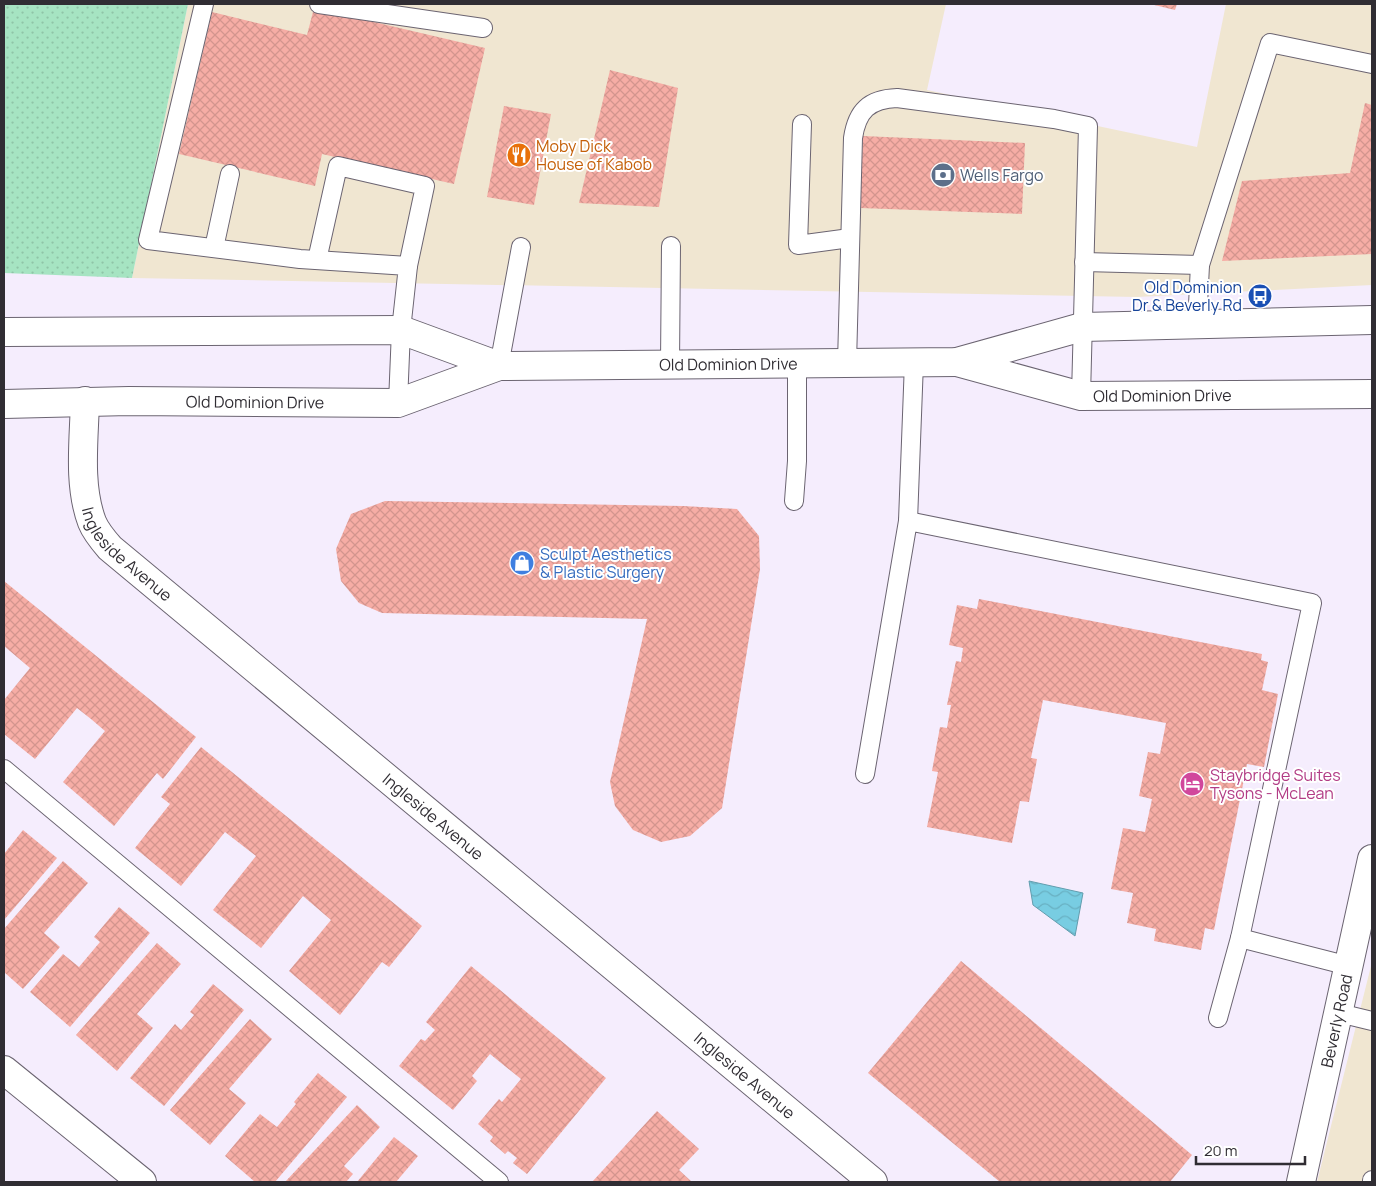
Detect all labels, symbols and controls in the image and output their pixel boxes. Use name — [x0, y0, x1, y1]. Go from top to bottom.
place label: Moby Dick House of Kabob — [536, 135, 652, 175]
restaurant icon: Moby Dick House of Kabob — [506, 142, 532, 168]
bank icon: Wells Fargo — [930, 162, 956, 188]
place label: Wells Fargo — [960, 164, 1043, 186]
place label: Old Dominion Dr & Beverly Rd — [1132, 276, 1242, 316]
bus stop icon: Old Dominion Dr & Beverly Rd — [1247, 283, 1273, 309]
street label: Old Dominion Drive — [659, 352, 798, 376]
street label: Old Dominion Drive — [1093, 384, 1232, 407]
street label: Old Dominion Drive — [186, 390, 324, 413]
street label: Ingleside Avenue — [77, 505, 177, 606]
place label: Sculpt Aesthetics & Plastic Surgery — [540, 543, 672, 583]
shop icon: Sculpt Aesthetics & Plastic Surgery — [509, 550, 535, 576]
place label: Staybridge Suites Tysons - McLean — [1210, 764, 1341, 804]
street label: Ingleside Avenue — [378, 768, 488, 865]
hotel icon: Staybridge Suites Tysons - McLean — [1179, 771, 1205, 797]
street label: Beverly Road — [1315, 972, 1357, 1070]
street label: Ingleside Avenue — [690, 1027, 800, 1124]
scale bar — [1196, 1134, 1305, 1166]
text: 20 m — [1204, 1140, 1237, 1161]

